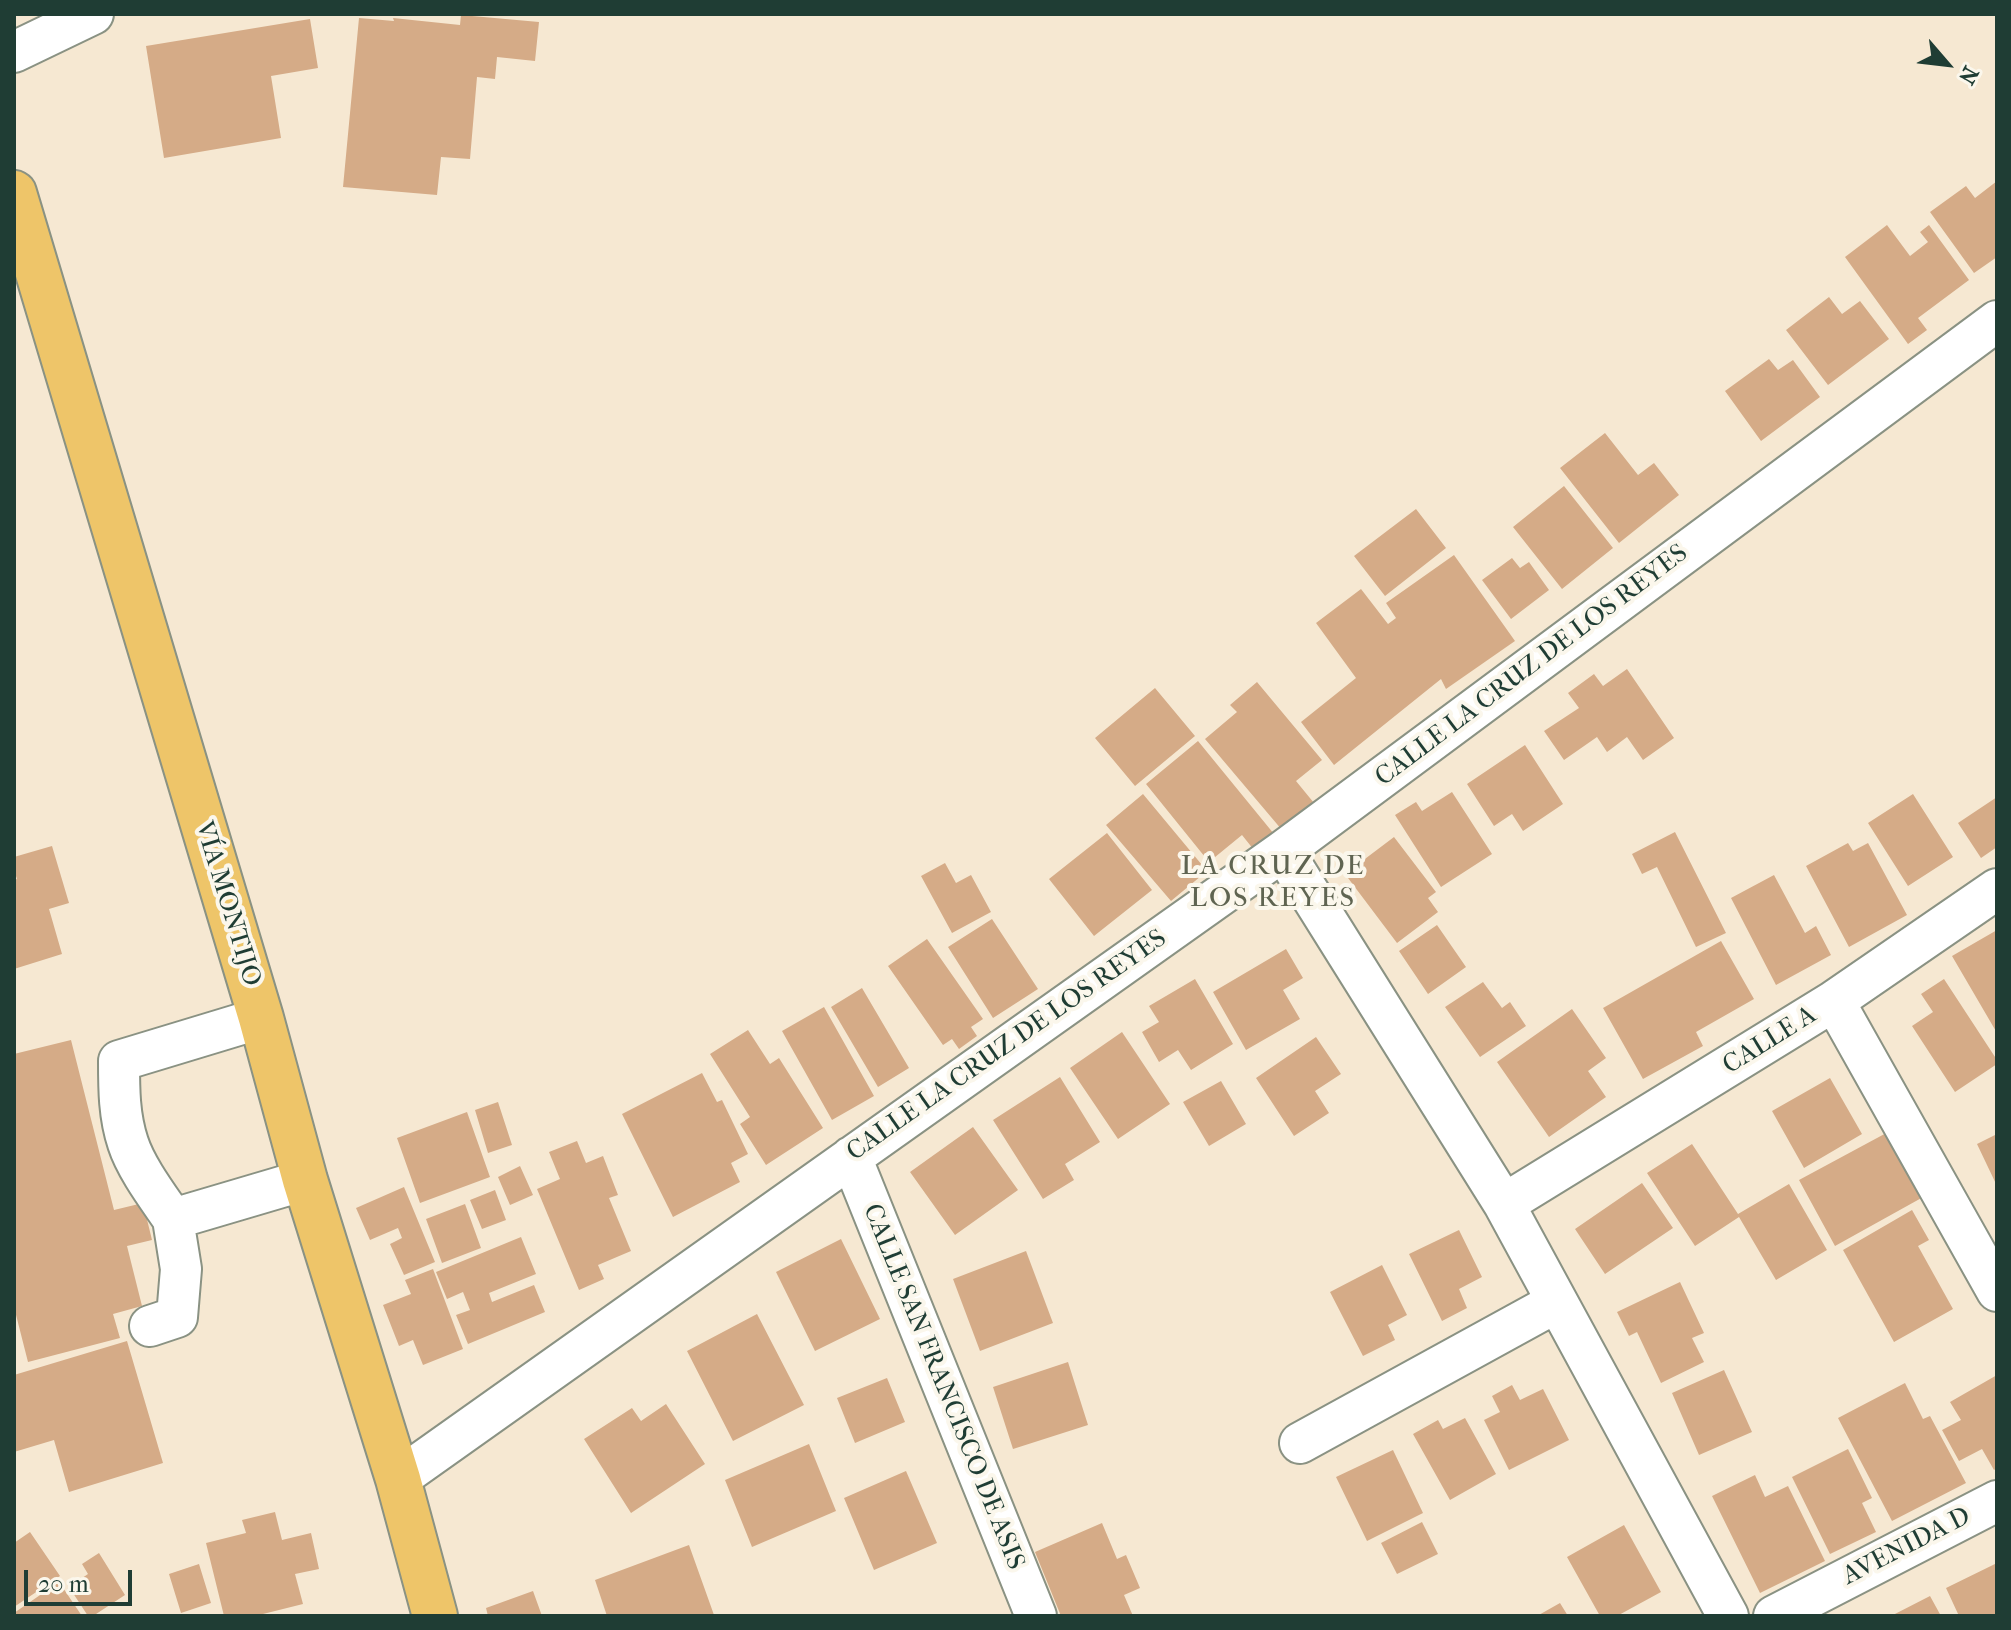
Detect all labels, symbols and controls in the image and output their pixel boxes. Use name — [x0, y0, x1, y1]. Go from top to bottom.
north arrow — [1907, 24, 1987, 104]
text: N — [1953, 62, 1984, 89]
street label: CALLE LA CRUZ DE LOS REYES — [1370, 538, 1694, 794]
street label: VÍA MONTIJO — [187, 818, 267, 990]
district label: LA CRUZ DE LOS REYES — [1181, 850, 1365, 916]
street label: CALLE LA CRUZ DE LOS REYES — [841, 923, 1173, 1169]
street label: CALLE A — [1718, 1000, 1822, 1082]
street label: CALLE SAN FRANCISCO DE ASIS — [855, 1200, 1031, 1574]
street label: AVENIDA D — [1838, 1501, 1976, 1593]
scale bar — [28, 1554, 136, 1604]
text: 20 m — [38, 1570, 89, 1598]

